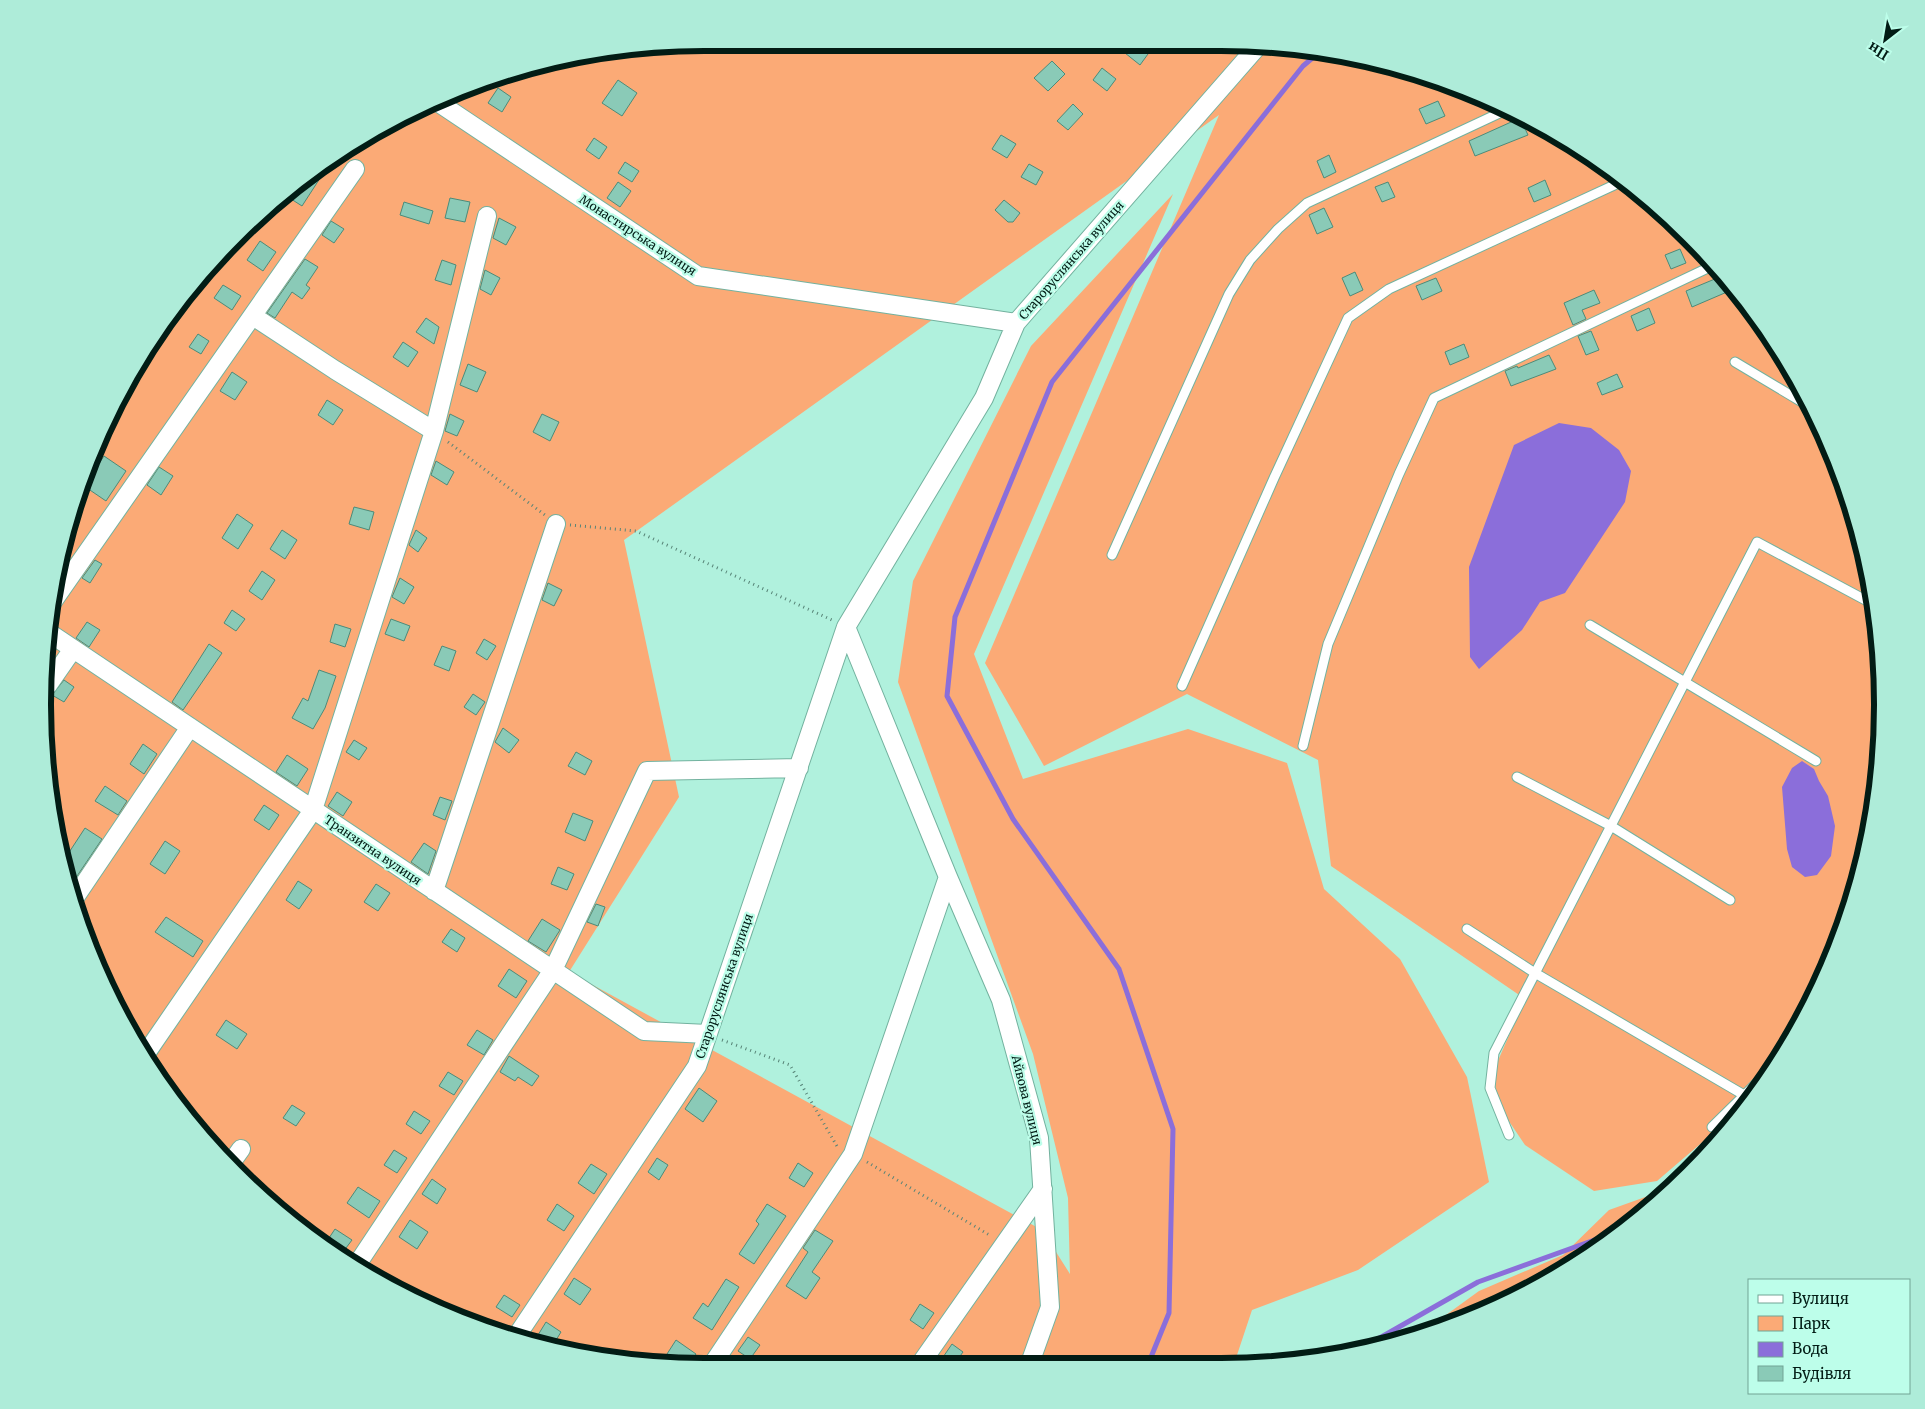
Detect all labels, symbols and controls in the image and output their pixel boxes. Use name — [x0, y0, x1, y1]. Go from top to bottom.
north arrow — [1860, 15, 1910, 65]
text: Пн — [1865, 38, 1892, 64]
street label: Монастирська вулиця — [577, 192, 699, 278]
street label: Староруслянська вулиця — [1015, 198, 1127, 322]
street label: Транзитна вулиця — [322, 812, 424, 888]
street label: Староруслянська вулиця — [692, 912, 756, 1060]
street label: Айвова вулиця — [1008, 1053, 1045, 1146]
legend — [1748, 1279, 1910, 1394]
text: Вулиця — [1792, 1289, 1849, 1308]
text: Парк — [1792, 1314, 1831, 1333]
text: Вода — [1792, 1339, 1828, 1358]
text: Будівля — [1792, 1364, 1851, 1383]

